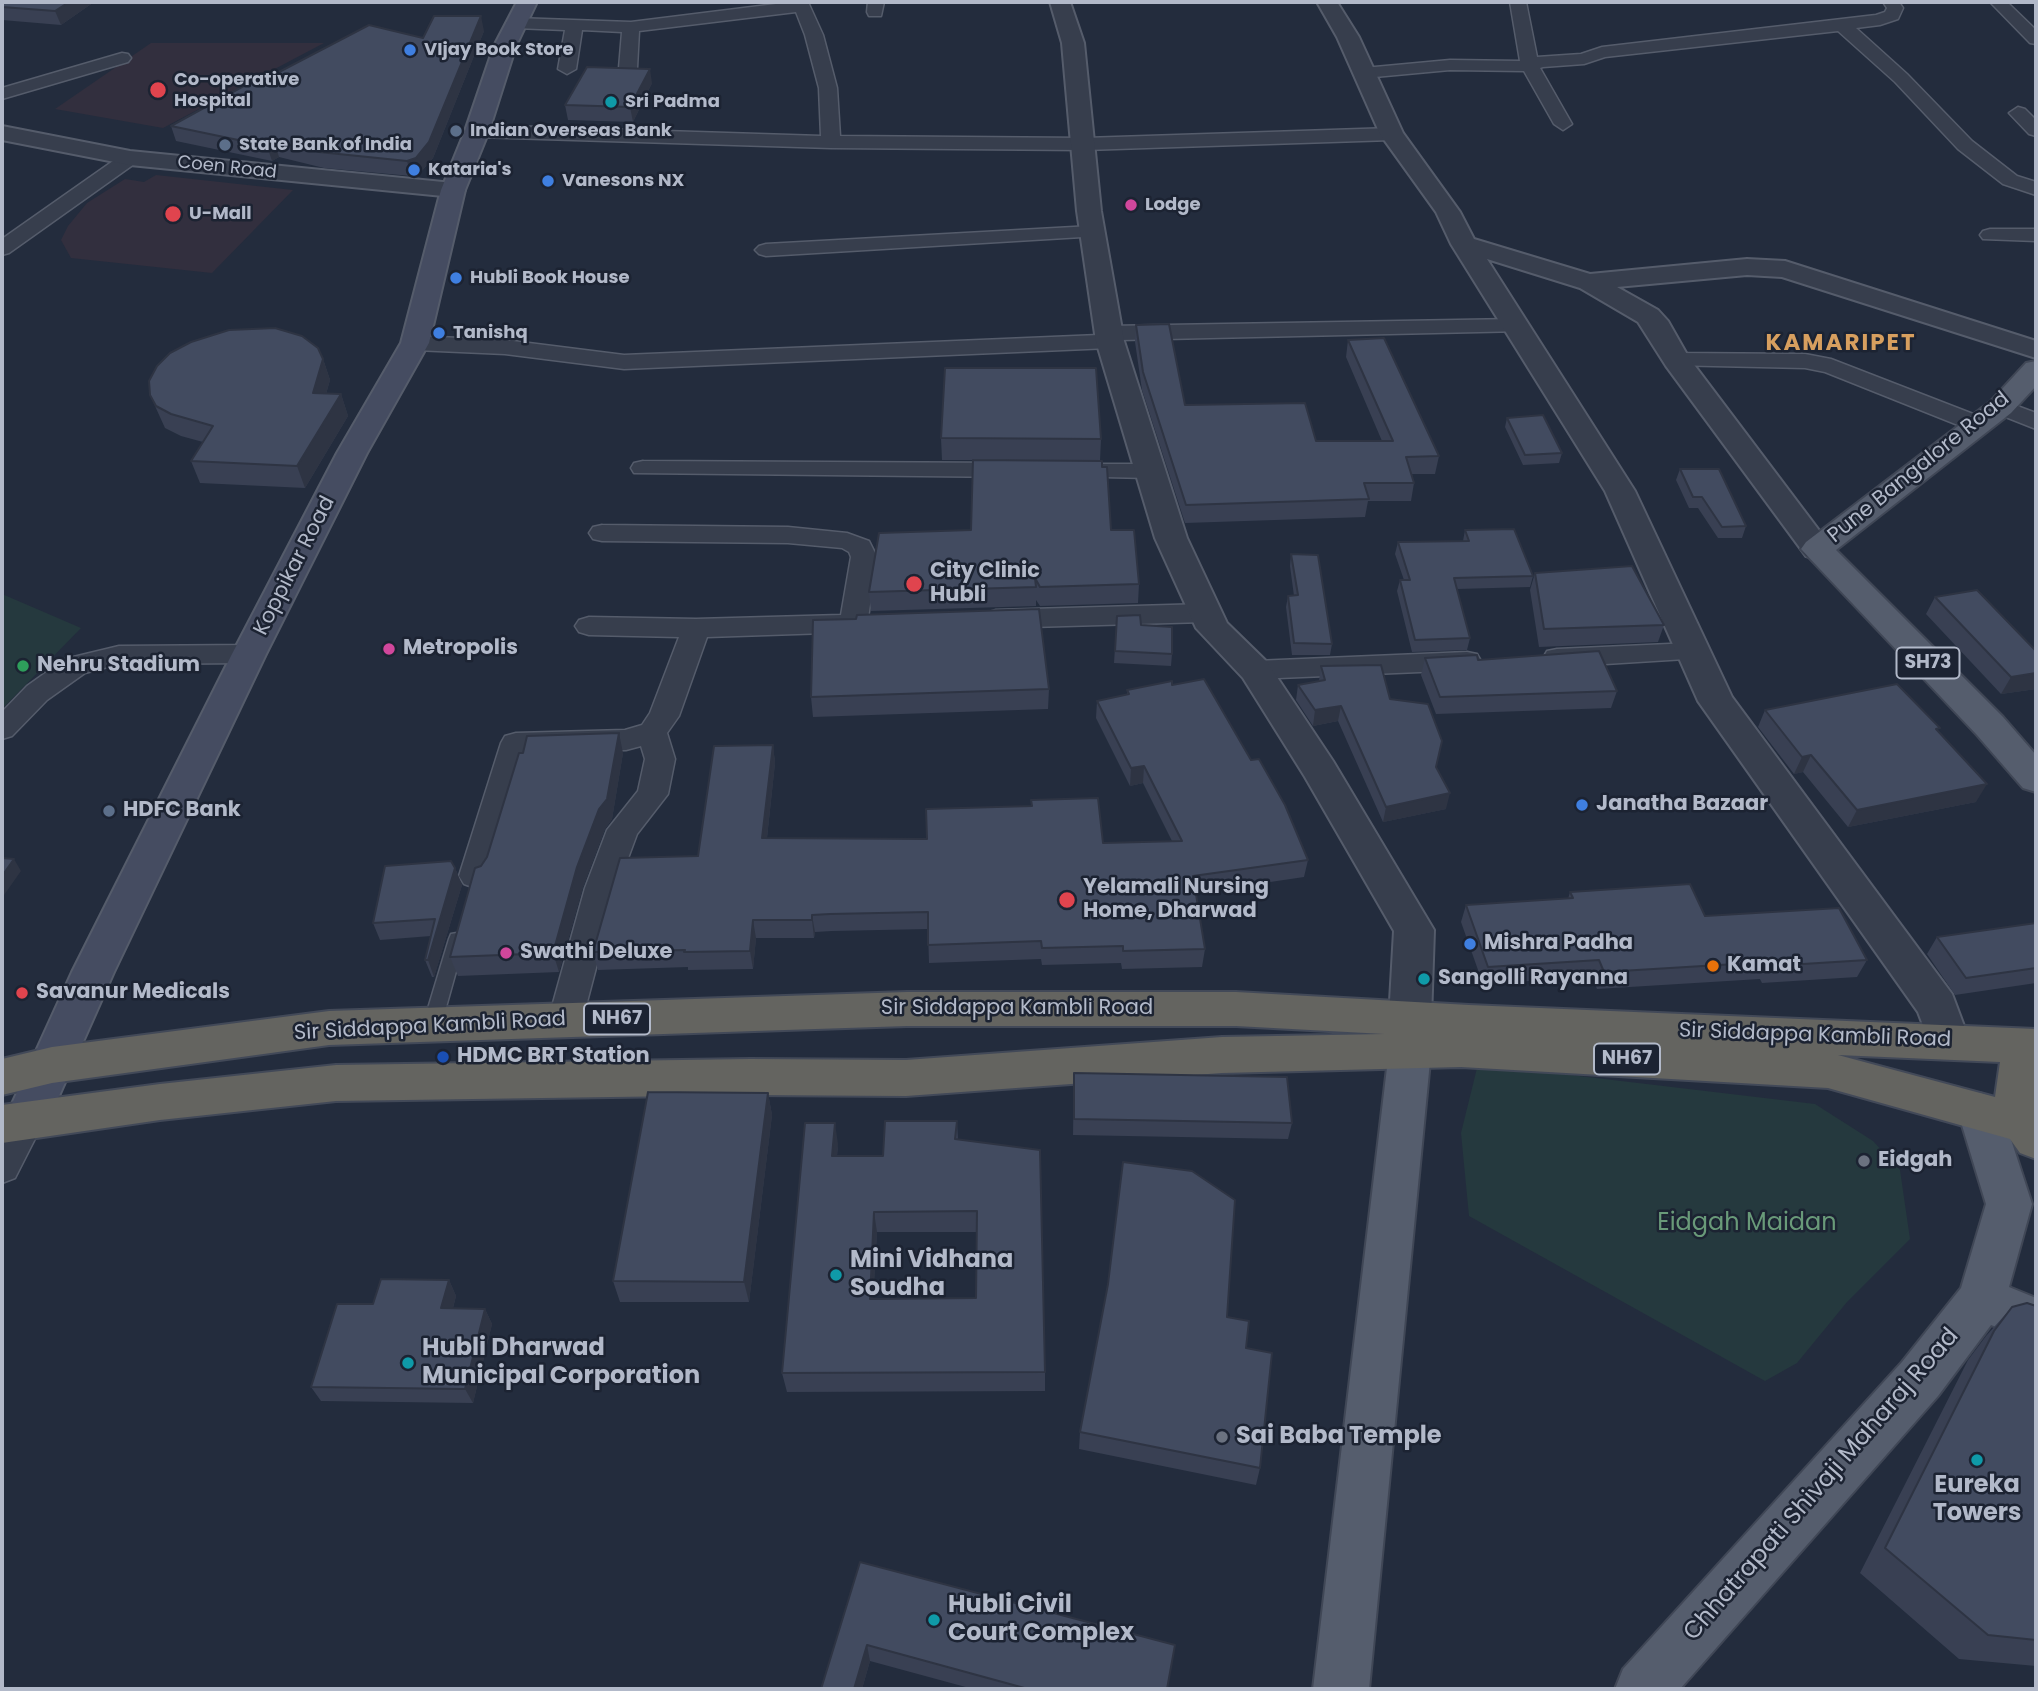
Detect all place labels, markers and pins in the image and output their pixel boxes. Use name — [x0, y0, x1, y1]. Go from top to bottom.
place label: VIjay Book Store — [424, 39, 574, 61]
marker: VIjay Book Store — [402, 42, 418, 58]
place label: Co-operative Hospital — [174, 69, 299, 112]
marker: Co-operative Hospital — [148, 80, 168, 100]
place label: Sri Padma — [625, 91, 720, 113]
marker: Sri Padma — [603, 94, 619, 110]
place label: Indian Overseas Bank — [470, 120, 672, 142]
marker: Indian Overseas Bank — [448, 123, 464, 139]
place label: State Bank of India — [239, 134, 412, 156]
marker: State Bank of India — [217, 137, 233, 153]
place label: Kataria's — [428, 159, 512, 181]
marker: Kataria's — [406, 162, 422, 178]
place label: Vanesons NX — [562, 170, 684, 192]
marker: Vanesons NX — [540, 173, 556, 189]
place label: Lodge — [1145, 194, 1201, 216]
marker: Lodge — [1123, 197, 1139, 213]
place label: U-Mall — [189, 203, 251, 225]
marker: U-Mall — [163, 204, 183, 224]
place label: Hubli Book House — [470, 267, 630, 289]
marker: Hubli Book House — [448, 270, 464, 286]
place label: Tanishq — [453, 322, 528, 344]
marker: Tanishq — [431, 325, 447, 341]
place label: City Clinic Hubli — [930, 559, 1040, 609]
marker: City Clinic Hubli — [904, 574, 924, 594]
place label: Metropolis — [403, 636, 518, 662]
marker: Metropolis — [381, 641, 397, 657]
place label: Nehru Stadium — [37, 653, 200, 679]
marker: Nehru Stadium — [15, 658, 31, 674]
place label: Janatha Bazaar — [1596, 792, 1768, 818]
marker: Janatha Bazaar — [1574, 797, 1590, 813]
place label: HDFC Bank — [123, 798, 241, 824]
marker: HDFC Bank — [101, 803, 117, 819]
place label: Yelamali Nursing Home, Dharwad — [1083, 875, 1269, 925]
marker: Yelamali Nursing Home, Dharwad — [1057, 890, 1077, 910]
place label: Mishra Padha — [1484, 931, 1633, 957]
marker: Mishra Padha — [1462, 936, 1478, 952]
place label: Swathi Deluxe — [520, 940, 673, 966]
marker: Swathi Deluxe — [498, 945, 514, 961]
place label: Kamat — [1727, 953, 1801, 979]
marker: Kamat — [1705, 958, 1721, 974]
place label: Sangolli Rayanna — [1438, 966, 1628, 992]
marker: Sangolli Rayanna — [1416, 971, 1432, 987]
place label: Savanur Medicals — [36, 980, 230, 1006]
marker: Savanur Medicals — [14, 985, 30, 1001]
place label: HDMC BRT Station — [457, 1044, 650, 1070]
marker: HDMC BRT Station — [435, 1049, 451, 1065]
place label: Eidgah — [1878, 1148, 1952, 1174]
marker: Eidgah — [1856, 1153, 1872, 1169]
place label: Mini Vidhana Soudha — [850, 1247, 1013, 1303]
marker: Mini Vidhana Soudha — [828, 1267, 844, 1283]
place label: Hubli Dharwad Municipal Corporation — [422, 1335, 700, 1391]
marker: Hubli Dharwad Municipal Corporation — [400, 1355, 416, 1371]
place label: Sai Baba Temple — [1236, 1423, 1442, 1451]
marker: Sai Baba Temple — [1214, 1429, 1230, 1445]
marker: Eureka Towers — [1969, 1452, 1985, 1468]
place label: Eureka Towers — [1933, 1472, 2021, 1528]
place label: Hubli Civil Court Complex — [948, 1592, 1134, 1648]
marker: Hubli Civil Court Complex — [926, 1612, 942, 1628]

